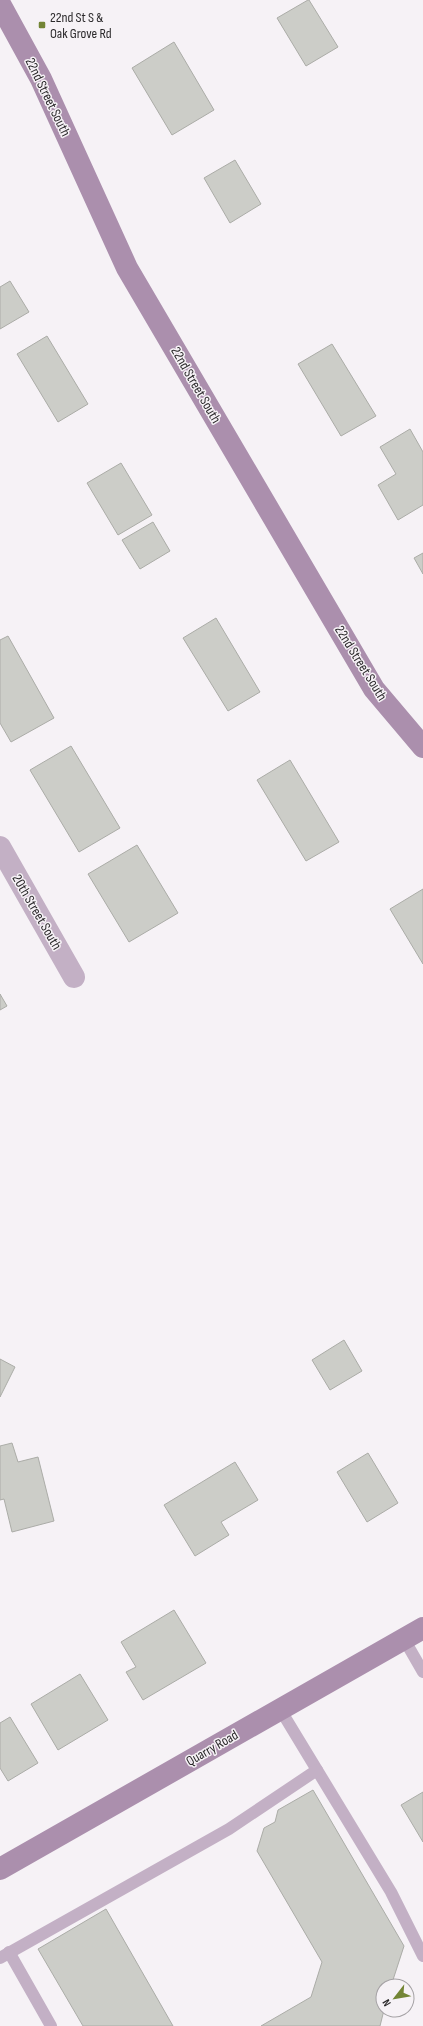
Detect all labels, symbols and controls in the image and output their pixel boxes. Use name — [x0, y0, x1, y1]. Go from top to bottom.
place label: 22nd St S & Oak Grove Rd — [50, 9, 112, 42]
marker: 22nd St S & Oak Grove Rd — [37, 20, 47, 30]
street label: 22nd Street South — [22, 55, 74, 139]
street label: 22nd Street South — [167, 344, 225, 426]
street label: 22nd Street South — [331, 622, 391, 704]
street label: 20th Street South — [9, 871, 65, 953]
street label: Quarry Road — [183, 1726, 241, 1770]
north arrow — [375, 1978, 415, 2018]
text: N — [380, 1997, 394, 2009]

